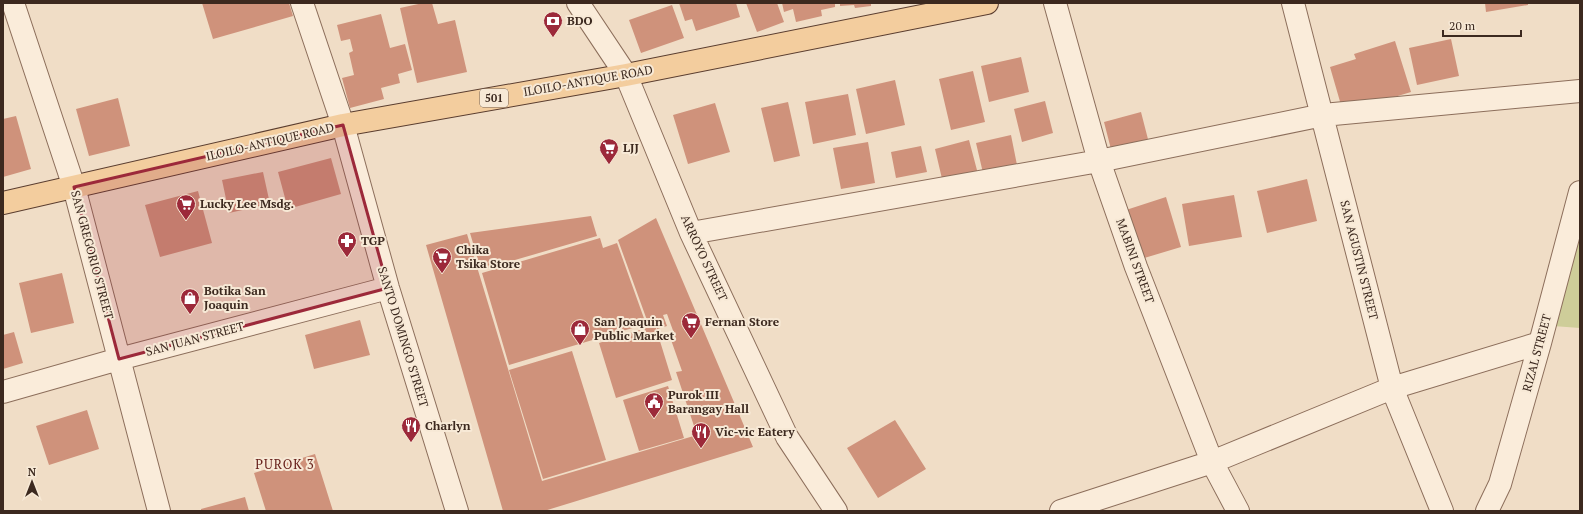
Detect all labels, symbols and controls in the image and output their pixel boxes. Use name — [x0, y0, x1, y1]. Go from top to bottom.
bank icon: BDO — [542, 10, 564, 38]
scale bar — [1443, 12, 1521, 38]
place label: BDO — [567, 13, 593, 28]
text: 20 m — [1449, 18, 1476, 33]
street label: ILOILO-ANTIQUE ROAD — [522, 62, 654, 99]
road number: 501 — [480, 89, 508, 107]
street label: ILOILO-ANTIQUE ROAD — [204, 119, 335, 164]
supermarket icon: LJJ — [598, 137, 620, 165]
place label: LJJ — [623, 140, 639, 155]
street label: SAN GREGORIO STREET — [68, 189, 117, 322]
supermarket icon: Lucky Lee Msdg. — [175, 193, 197, 221]
place label: Lucky Lee Msdg. — [200, 196, 294, 211]
street label: SAN AGUSTIN STREET — [1337, 199, 1382, 322]
street label: ARROYO STREET — [678, 212, 731, 304]
street label: MABINI STREET — [1113, 216, 1158, 306]
pharmacy icon: TGP — [336, 230, 358, 258]
place label: TGP — [361, 233, 385, 248]
place label: Chika Tsika Store — [456, 242, 521, 271]
supermarket icon: Chika Tsika Store — [431, 246, 453, 274]
street label: SANTO DOMINGO STREET — [375, 265, 432, 409]
place label: Botika San Joaquin — [204, 283, 266, 312]
shop icon: Botika San Joaquin — [179, 287, 201, 315]
supermarket icon: Fernan Store — [680, 311, 702, 339]
street label: RIZAL STREET — [1519, 312, 1554, 393]
place label: San Joaquin Public Market — [594, 314, 674, 343]
place label: Fernan Store — [705, 314, 780, 329]
street label: SAN JUAN STREET — [144, 318, 246, 359]
shop icon: San Joaquin Public Market — [569, 318, 591, 346]
place label: Purok III Barangay Hall — [668, 387, 749, 416]
public building icon: Purok III Barangay Hall — [643, 391, 665, 419]
restaurant icon: Charlyn — [400, 415, 422, 443]
place label: Charlyn — [425, 418, 471, 433]
restaurant icon: Vic-vic Eatery — [690, 421, 712, 449]
place label: Vic-vic Eatery — [715, 424, 795, 439]
district label: PUROK 3 — [255, 455, 315, 473]
north arrow — [12, 462, 52, 502]
text: N — [28, 465, 37, 479]

